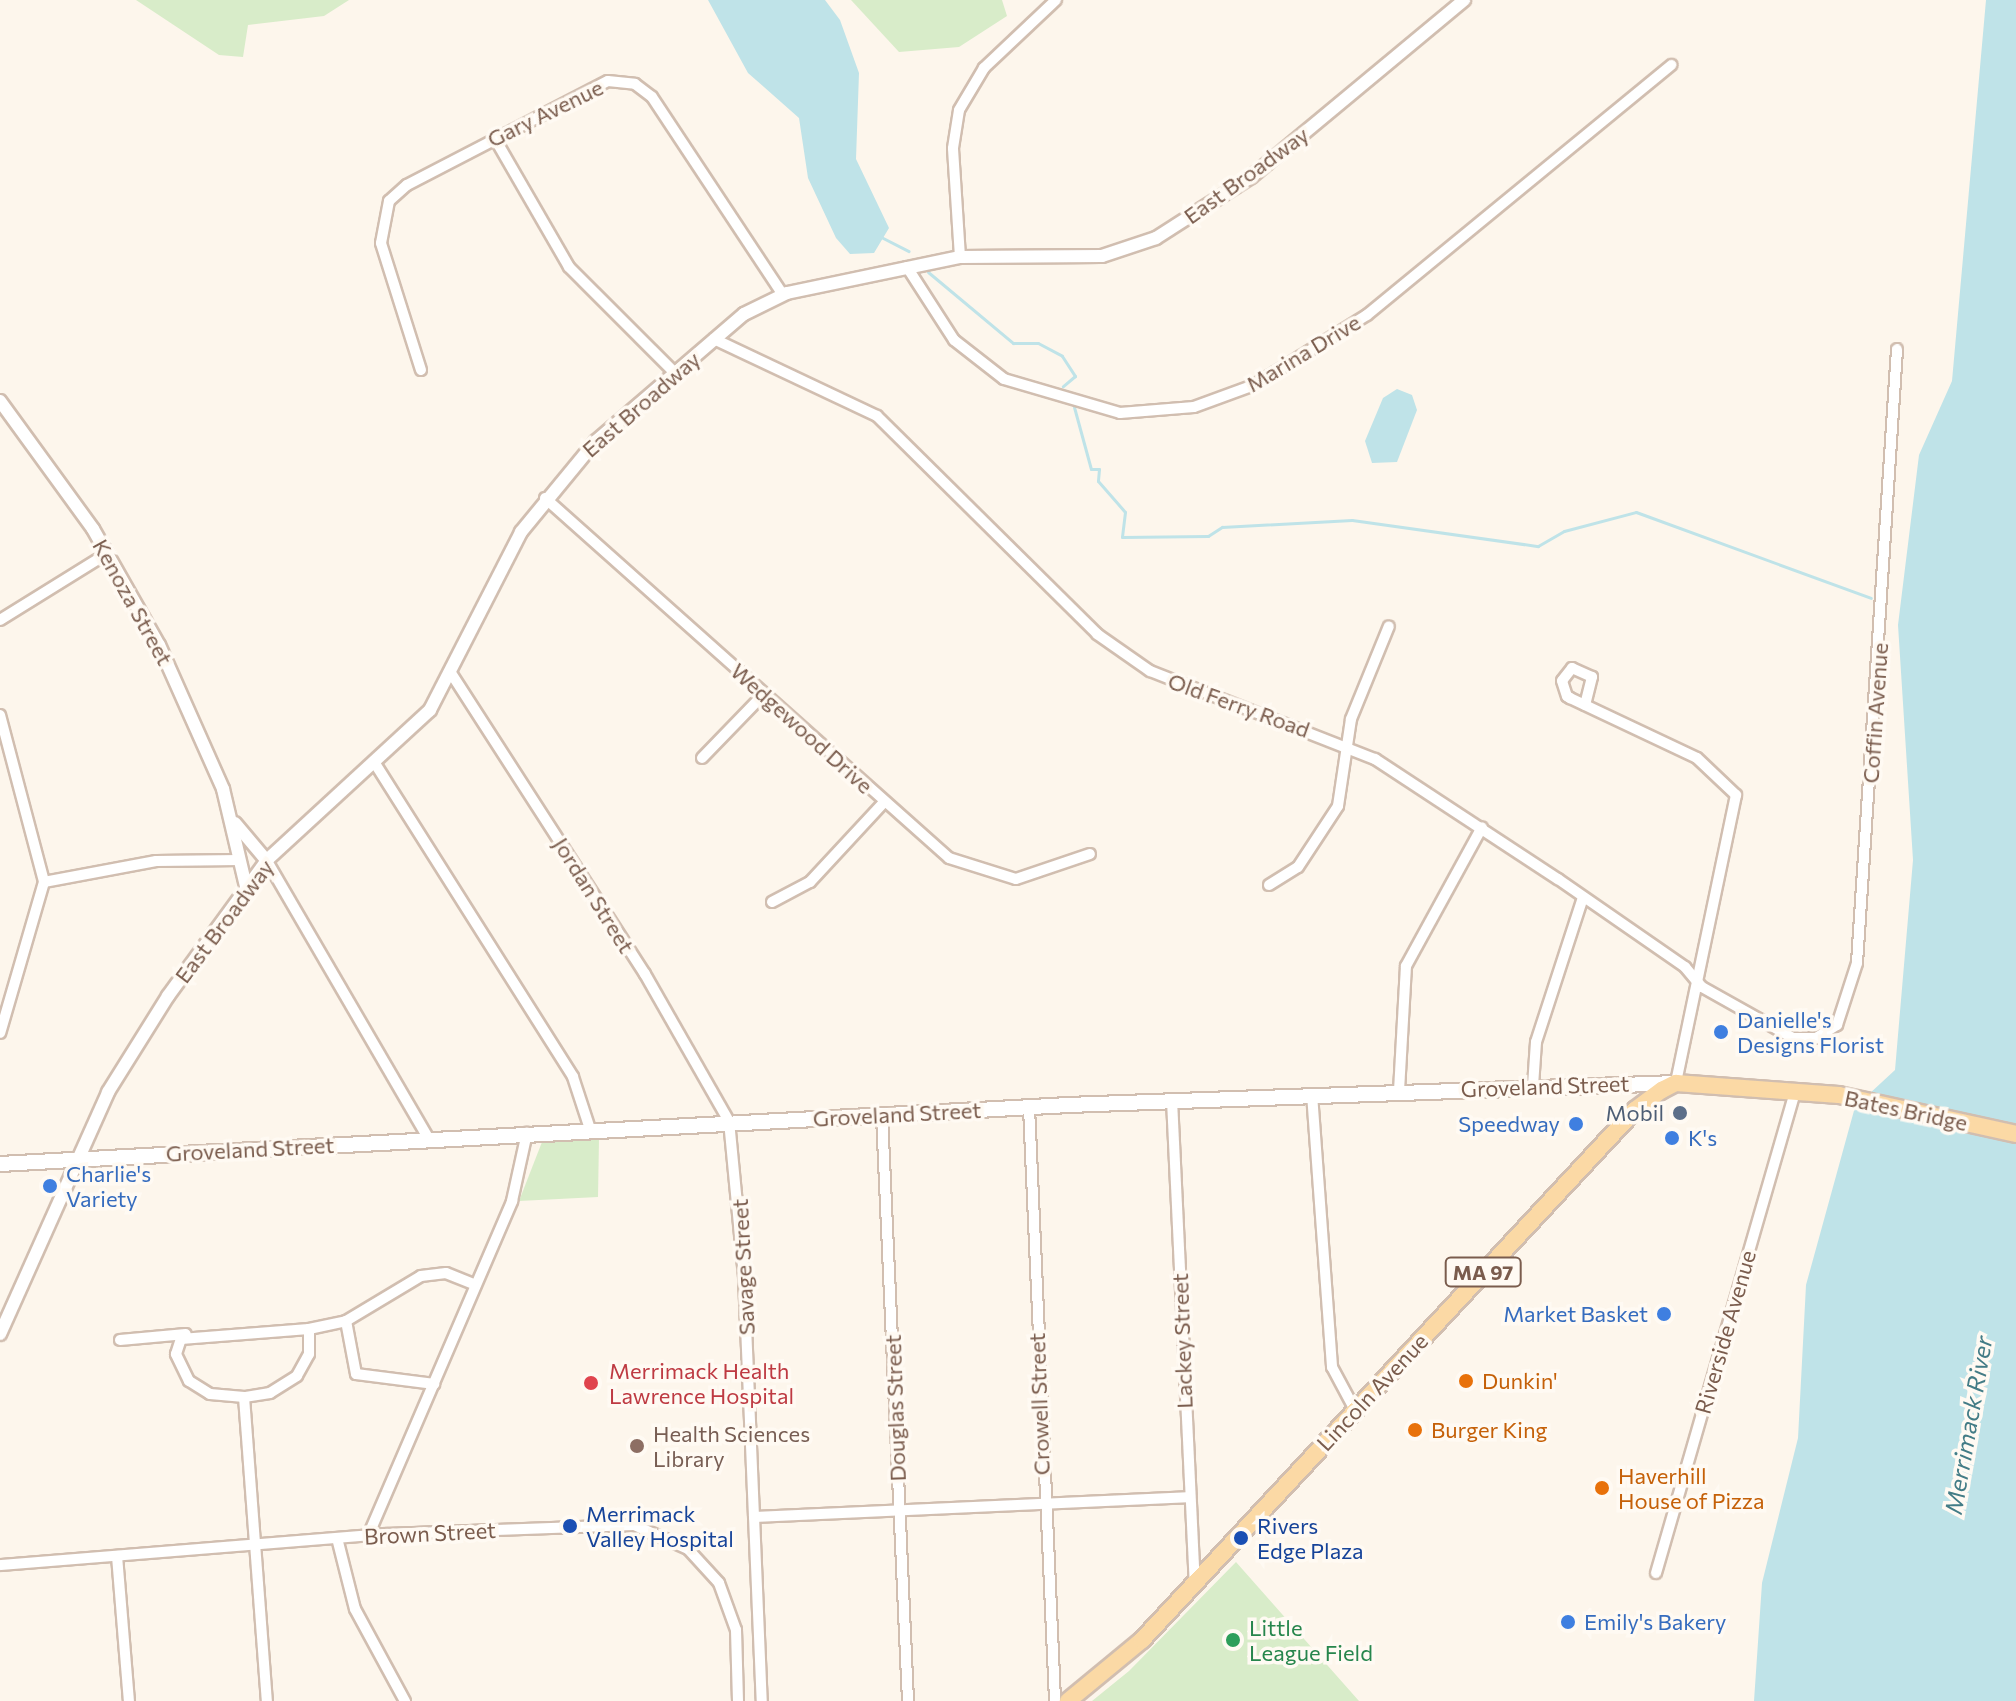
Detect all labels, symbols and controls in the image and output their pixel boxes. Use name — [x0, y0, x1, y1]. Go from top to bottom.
street label: Gary Avenue — [483, 74, 607, 152]
street label: East Broadway — [1178, 121, 1314, 229]
street label: Marina Drive — [1241, 309, 1365, 397]
street label: East Broadway — [577, 346, 705, 462]
street label: Kenoza Street — [87, 534, 179, 670]
street label: Coffin Avenue — [1857, 642, 1893, 784]
street label: Wedgewood Drive — [726, 657, 878, 799]
street label: Old Ferry Road — [1165, 667, 1313, 743]
street label: Jordan Street — [548, 832, 640, 958]
street label: East Broadway — [169, 854, 279, 988]
place label: Danielle's Designs Florist — [1737, 1006, 1884, 1058]
marker: Danielle's Designs Florist — [1712, 1023, 1730, 1041]
street label: Groveland Street — [1460, 1070, 1630, 1102]
street label: Bates Bridge — [1842, 1084, 1970, 1136]
street label: Groveland Street — [812, 1096, 982, 1132]
place label: Mobil — [1606, 1100, 1664, 1126]
marker: Mobil — [1671, 1104, 1689, 1122]
place label: Speedway — [1458, 1111, 1560, 1137]
marker: Speedway — [1567, 1115, 1585, 1133]
place label: K's — [1688, 1125, 1717, 1151]
marker: K's — [1663, 1129, 1681, 1147]
street label: Groveland Street — [165, 1131, 335, 1167]
place label: Charlie's Variety — [66, 1160, 151, 1212]
marker: Charlie's Variety — [41, 1177, 59, 1195]
street label: Savage Street — [726, 1198, 760, 1336]
street label: Riverside Avenue — [1689, 1247, 1761, 1417]
road number: MA 97 — [1443, 1256, 1523, 1288]
street label: Lackey Street — [1166, 1273, 1198, 1409]
place label: Market Basket — [1503, 1301, 1648, 1327]
marker: Market Basket — [1655, 1305, 1673, 1323]
street label: Lincoln Avenue — [1311, 1328, 1433, 1456]
street label: Crowell Street — [1023, 1332, 1055, 1476]
street label: Douglas Street — [879, 1334, 911, 1482]
water label: Merrimack River — [1938, 1334, 1998, 1516]
place label: Merrimack Health Lawrence Hospital — [609, 1357, 794, 1408]
place label: Dunkin' — [1482, 1368, 1558, 1394]
marker: Merrimack Health Lawrence Hospital — [580, 1372, 602, 1394]
marker: Dunkin' — [1457, 1372, 1475, 1390]
place label: Burger King — [1431, 1417, 1548, 1443]
place label: Health Sciences Library — [653, 1420, 810, 1472]
marker: Burger King — [1406, 1421, 1424, 1439]
marker: Health Sciences Library — [628, 1437, 646, 1455]
place label: Haverhill House of Pizza — [1618, 1462, 1764, 1514]
marker: Haverhill House of Pizza — [1593, 1479, 1611, 1497]
place label: Merrimack Valley Hospital — [586, 1500, 734, 1552]
place label: Rivers Edge Plaza — [1257, 1512, 1364, 1564]
street label: Brown Street — [363, 1516, 497, 1550]
marker: Merrimack Valley Hospital — [561, 1517, 579, 1535]
marker: Rivers Edge Plaza — [1232, 1529, 1250, 1547]
place label: Emily's Bakery — [1584, 1609, 1726, 1635]
marker: Emily's Bakery — [1559, 1613, 1577, 1631]
place label: Little League Field — [1249, 1614, 1373, 1666]
marker: Little League Field — [1224, 1631, 1242, 1649]

